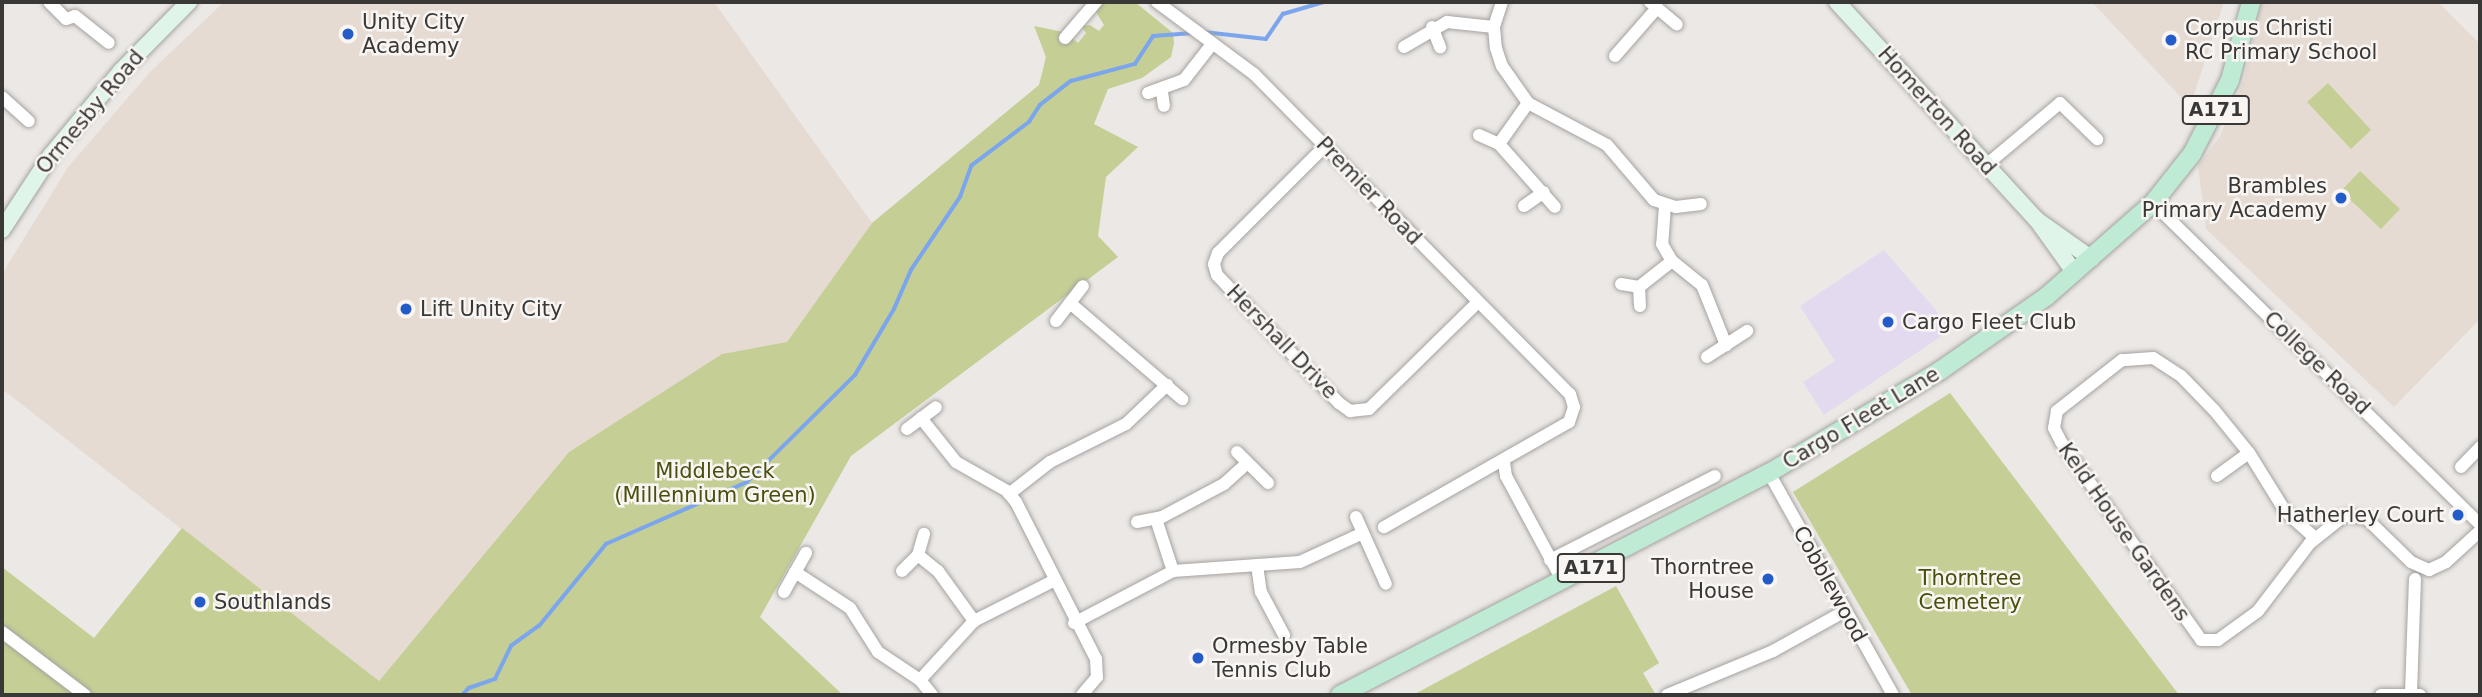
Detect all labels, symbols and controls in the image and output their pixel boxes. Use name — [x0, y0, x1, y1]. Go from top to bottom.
place label: Unity City Academy — [362, 9, 465, 59]
place label: Corpus Christi RC Primary School — [2185, 15, 2377, 65]
marker: Unity City Academy — [340, 26, 356, 42]
marker: Corpus Christi RC Primary School — [2163, 32, 2179, 48]
street label: Homerton Road — [1873, 41, 2001, 181]
street label: Ormesby Road — [31, 45, 149, 179]
road number: A171 — [2181, 94, 2251, 125]
street label: Premier Road — [1311, 132, 1427, 250]
place label: Brambles Primary Academy — [2142, 173, 2327, 223]
marker: Brambles Primary Academy — [2333, 190, 2349, 206]
street label: Hershall Drive — [1221, 280, 1343, 404]
place label: Lift Unity City — [420, 296, 562, 322]
marker: Lift Unity City — [398, 301, 414, 317]
street label: College Road — [2259, 306, 2375, 420]
place label: Cargo Fleet Club — [1902, 309, 2076, 335]
marker: Cargo Fleet Club — [1880, 314, 1896, 330]
street label: Cargo Fleet Lane — [1778, 361, 1944, 475]
street label: Keld House Gardens — [2053, 438, 2195, 626]
park label: Middlebeck (Millennium Green) — [614, 458, 816, 508]
place label: Hatherley Court — [2277, 502, 2444, 528]
marker: Hatherley Court — [2450, 507, 2466, 523]
street label: Cobblewood — [1788, 521, 1872, 647]
road number: A171 — [1556, 552, 1626, 583]
place label: Thorntree House — [1651, 554, 1754, 604]
park label: Thorntree Cemetery — [1918, 565, 2022, 615]
marker: Thorntree House — [1760, 571, 1776, 587]
place label: Southlands — [214, 589, 331, 615]
marker: Southlands — [192, 594, 208, 610]
place label: Ormesby Table Tennis Club — [1212, 633, 1368, 683]
marker: Ormesby Table Tennis Club — [1190, 650, 1206, 666]

